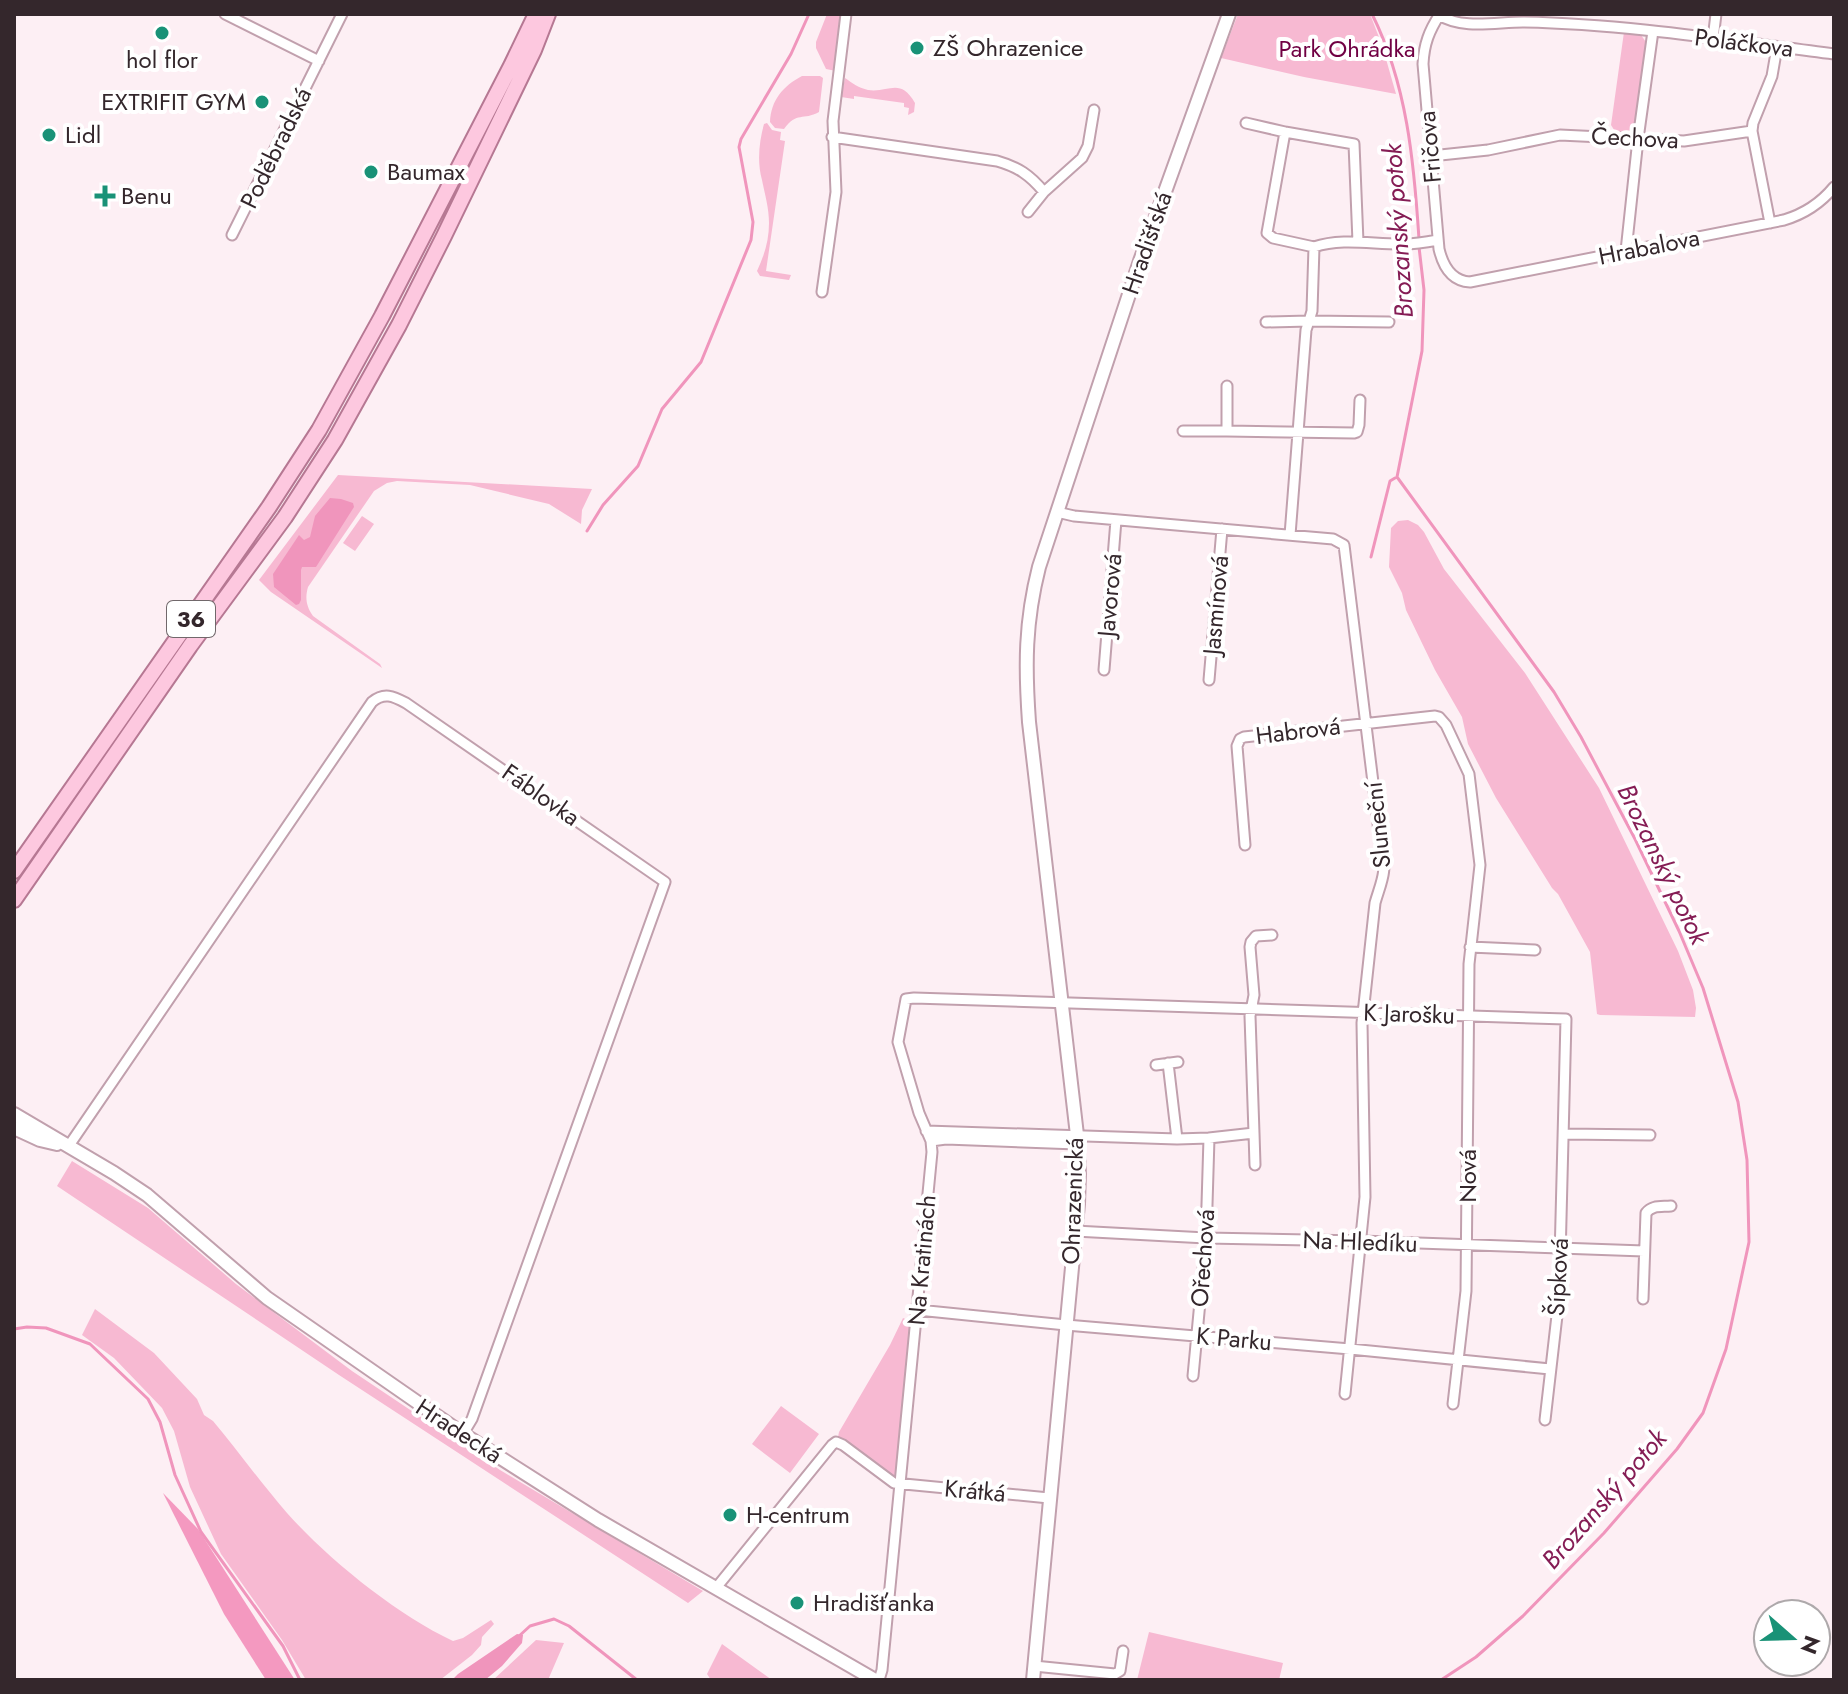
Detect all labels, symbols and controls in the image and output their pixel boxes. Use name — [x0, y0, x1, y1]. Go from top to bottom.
street label: Poláčkova — [1693, 19, 1795, 66]
marker: hol flor — [153, 24, 171, 42]
place label: ZŠ Ohrazenice — [933, 30, 1083, 65]
park label: Park Ohrádka — [1278, 31, 1416, 66]
marker: ZŠ Ohrazenice — [908, 39, 926, 57]
place label: hol flor — [126, 42, 199, 77]
street label: Poděbradská — [231, 81, 320, 214]
place label: EXTRIFIT GYM — [101, 84, 246, 119]
marker: EXTRIFIT GYM — [253, 93, 271, 111]
street label: Fričova — [1409, 109, 1450, 185]
place label: Lidl — [65, 117, 101, 152]
street label: Čechova — [1590, 118, 1680, 157]
marker: Lidl — [40, 126, 58, 144]
water label: Brozanský potok — [1373, 141, 1423, 319]
place label: Baumax — [387, 154, 466, 189]
marker: Baumax — [362, 163, 380, 181]
place label: Benu — [121, 178, 172, 213]
marker: Benu — [96, 187, 114, 205]
street label: Hradišťská — [1113, 187, 1180, 299]
street label: Hrabalova — [1595, 220, 1703, 273]
street label: Javorová — [1088, 552, 1131, 641]
street label: Jasmínová — [1193, 554, 1237, 659]
road number: 36 — [167, 601, 215, 637]
street label: Habrová — [1254, 708, 1342, 753]
street label: Fáblovka — [495, 755, 587, 834]
water label: Brozanský potok — [1608, 777, 1719, 953]
street label: Sluneční — [1355, 779, 1399, 870]
street label: K Jarošku — [1363, 994, 1455, 1033]
street label: Ohrazenická — [1053, 1137, 1092, 1265]
street label: Nová — [1450, 1149, 1485, 1203]
street label: Na Kratinách — [898, 1193, 945, 1327]
street label: Ořechová — [1182, 1208, 1223, 1308]
street label: Na Hledíku — [1302, 1222, 1418, 1261]
street label: Šípková — [1538, 1237, 1577, 1317]
street label: K Parku — [1195, 1318, 1273, 1359]
street label: Hradecká — [409, 1390, 509, 1472]
water label: Brozanský potok — [1532, 1419, 1677, 1577]
street label: Krátká — [943, 1470, 1007, 1511]
place label: H-centrum — [746, 1497, 850, 1532]
marker: H-centrum — [721, 1506, 739, 1524]
place label: Hradišťanka — [813, 1585, 934, 1620]
marker: Hradišťanka — [788, 1594, 806, 1612]
north arrow — [1752, 1598, 1832, 1678]
text: N — [1793, 1631, 1829, 1659]

